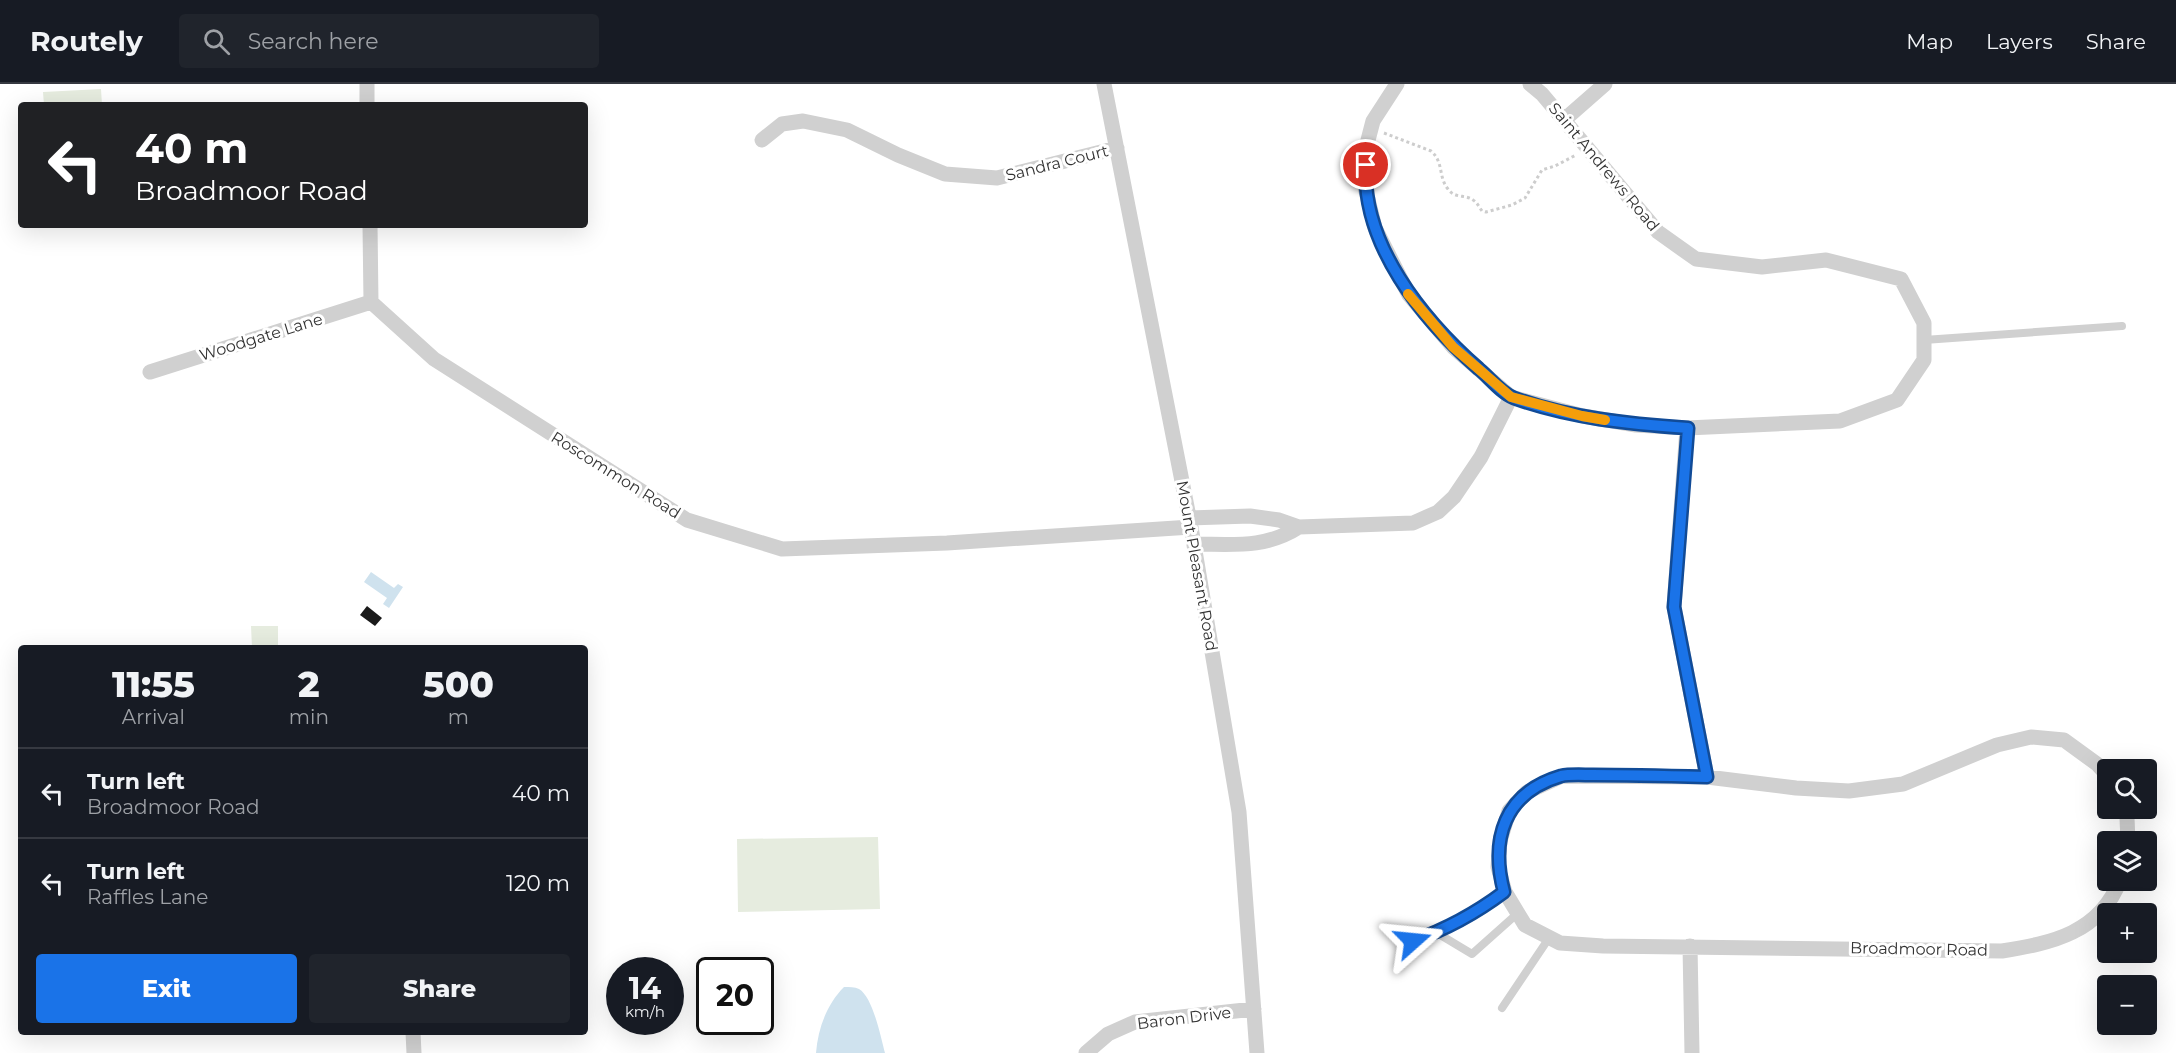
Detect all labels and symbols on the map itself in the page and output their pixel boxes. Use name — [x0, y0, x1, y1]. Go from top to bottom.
street label: Saint Andrews Road — [1545, 99, 1663, 235]
pin — [1340, 139, 1391, 190]
street label: Sandra Court — [1004, 141, 1111, 185]
street label: Woodgate Lane — [197, 309, 325, 365]
street label: Roscommon Road — [548, 427, 684, 523]
street label: Mount Pleasant Road — [1173, 479, 1221, 653]
position arrow — [1381, 909, 1445, 973]
street label: Broadmoor Road — [1850, 938, 1988, 960]
speed limit sign: 20 — [696, 957, 774, 1035]
street label: Baron Drive — [1136, 1003, 1232, 1033]

